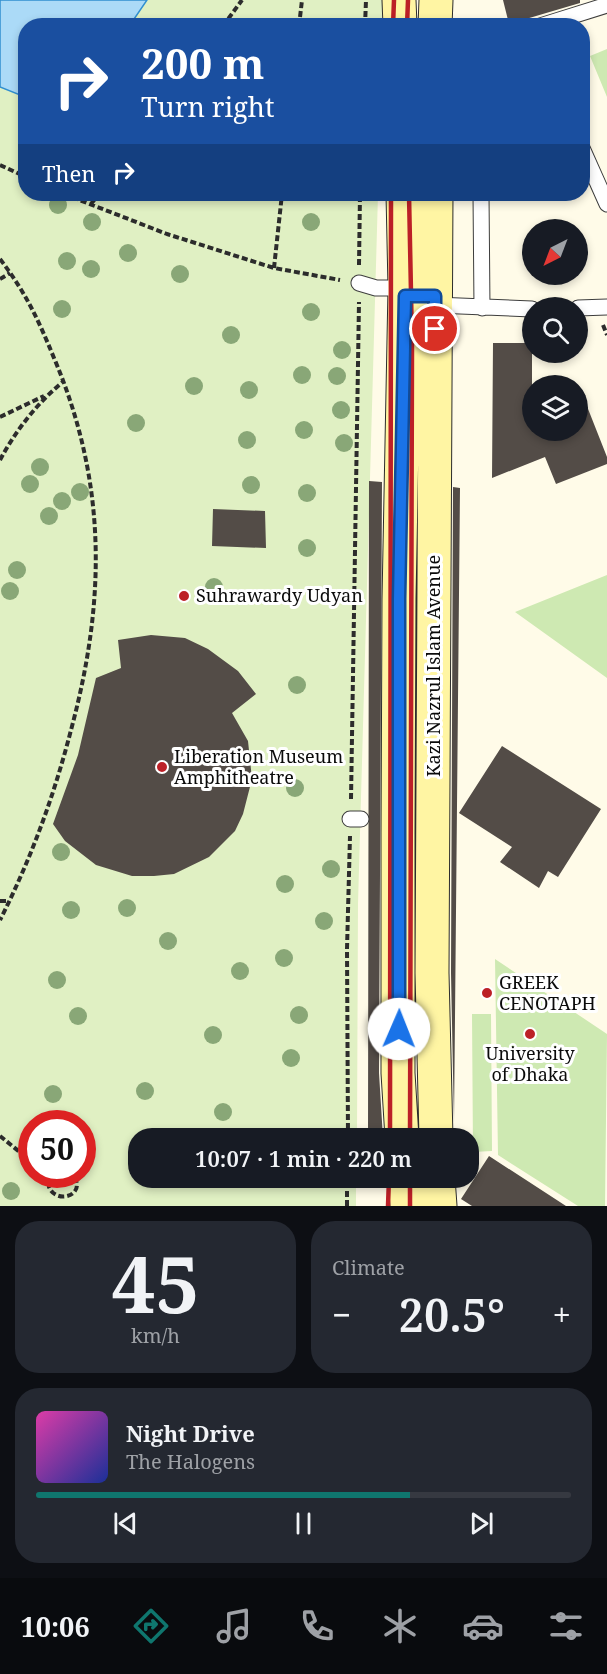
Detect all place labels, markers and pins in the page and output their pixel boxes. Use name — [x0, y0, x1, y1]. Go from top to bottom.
pin — [409, 303, 460, 354]
place label: Suhrawardy Udyan — [196, 583, 363, 607]
marker: Suhrawardy Udyan — [177, 589, 191, 603]
place label: Liberation Museum Amphitheatre — [174, 744, 343, 789]
marker: Liberation Museum Amphitheatre — [155, 760, 169, 774]
place label: GREEK CENOTAPH — [499, 970, 596, 1015]
marker: GREEK CENOTAPH — [480, 986, 494, 1000]
marker: University of Dhaka — [523, 1027, 537, 1041]
place label: University of Dhaka — [485, 1041, 575, 1086]

